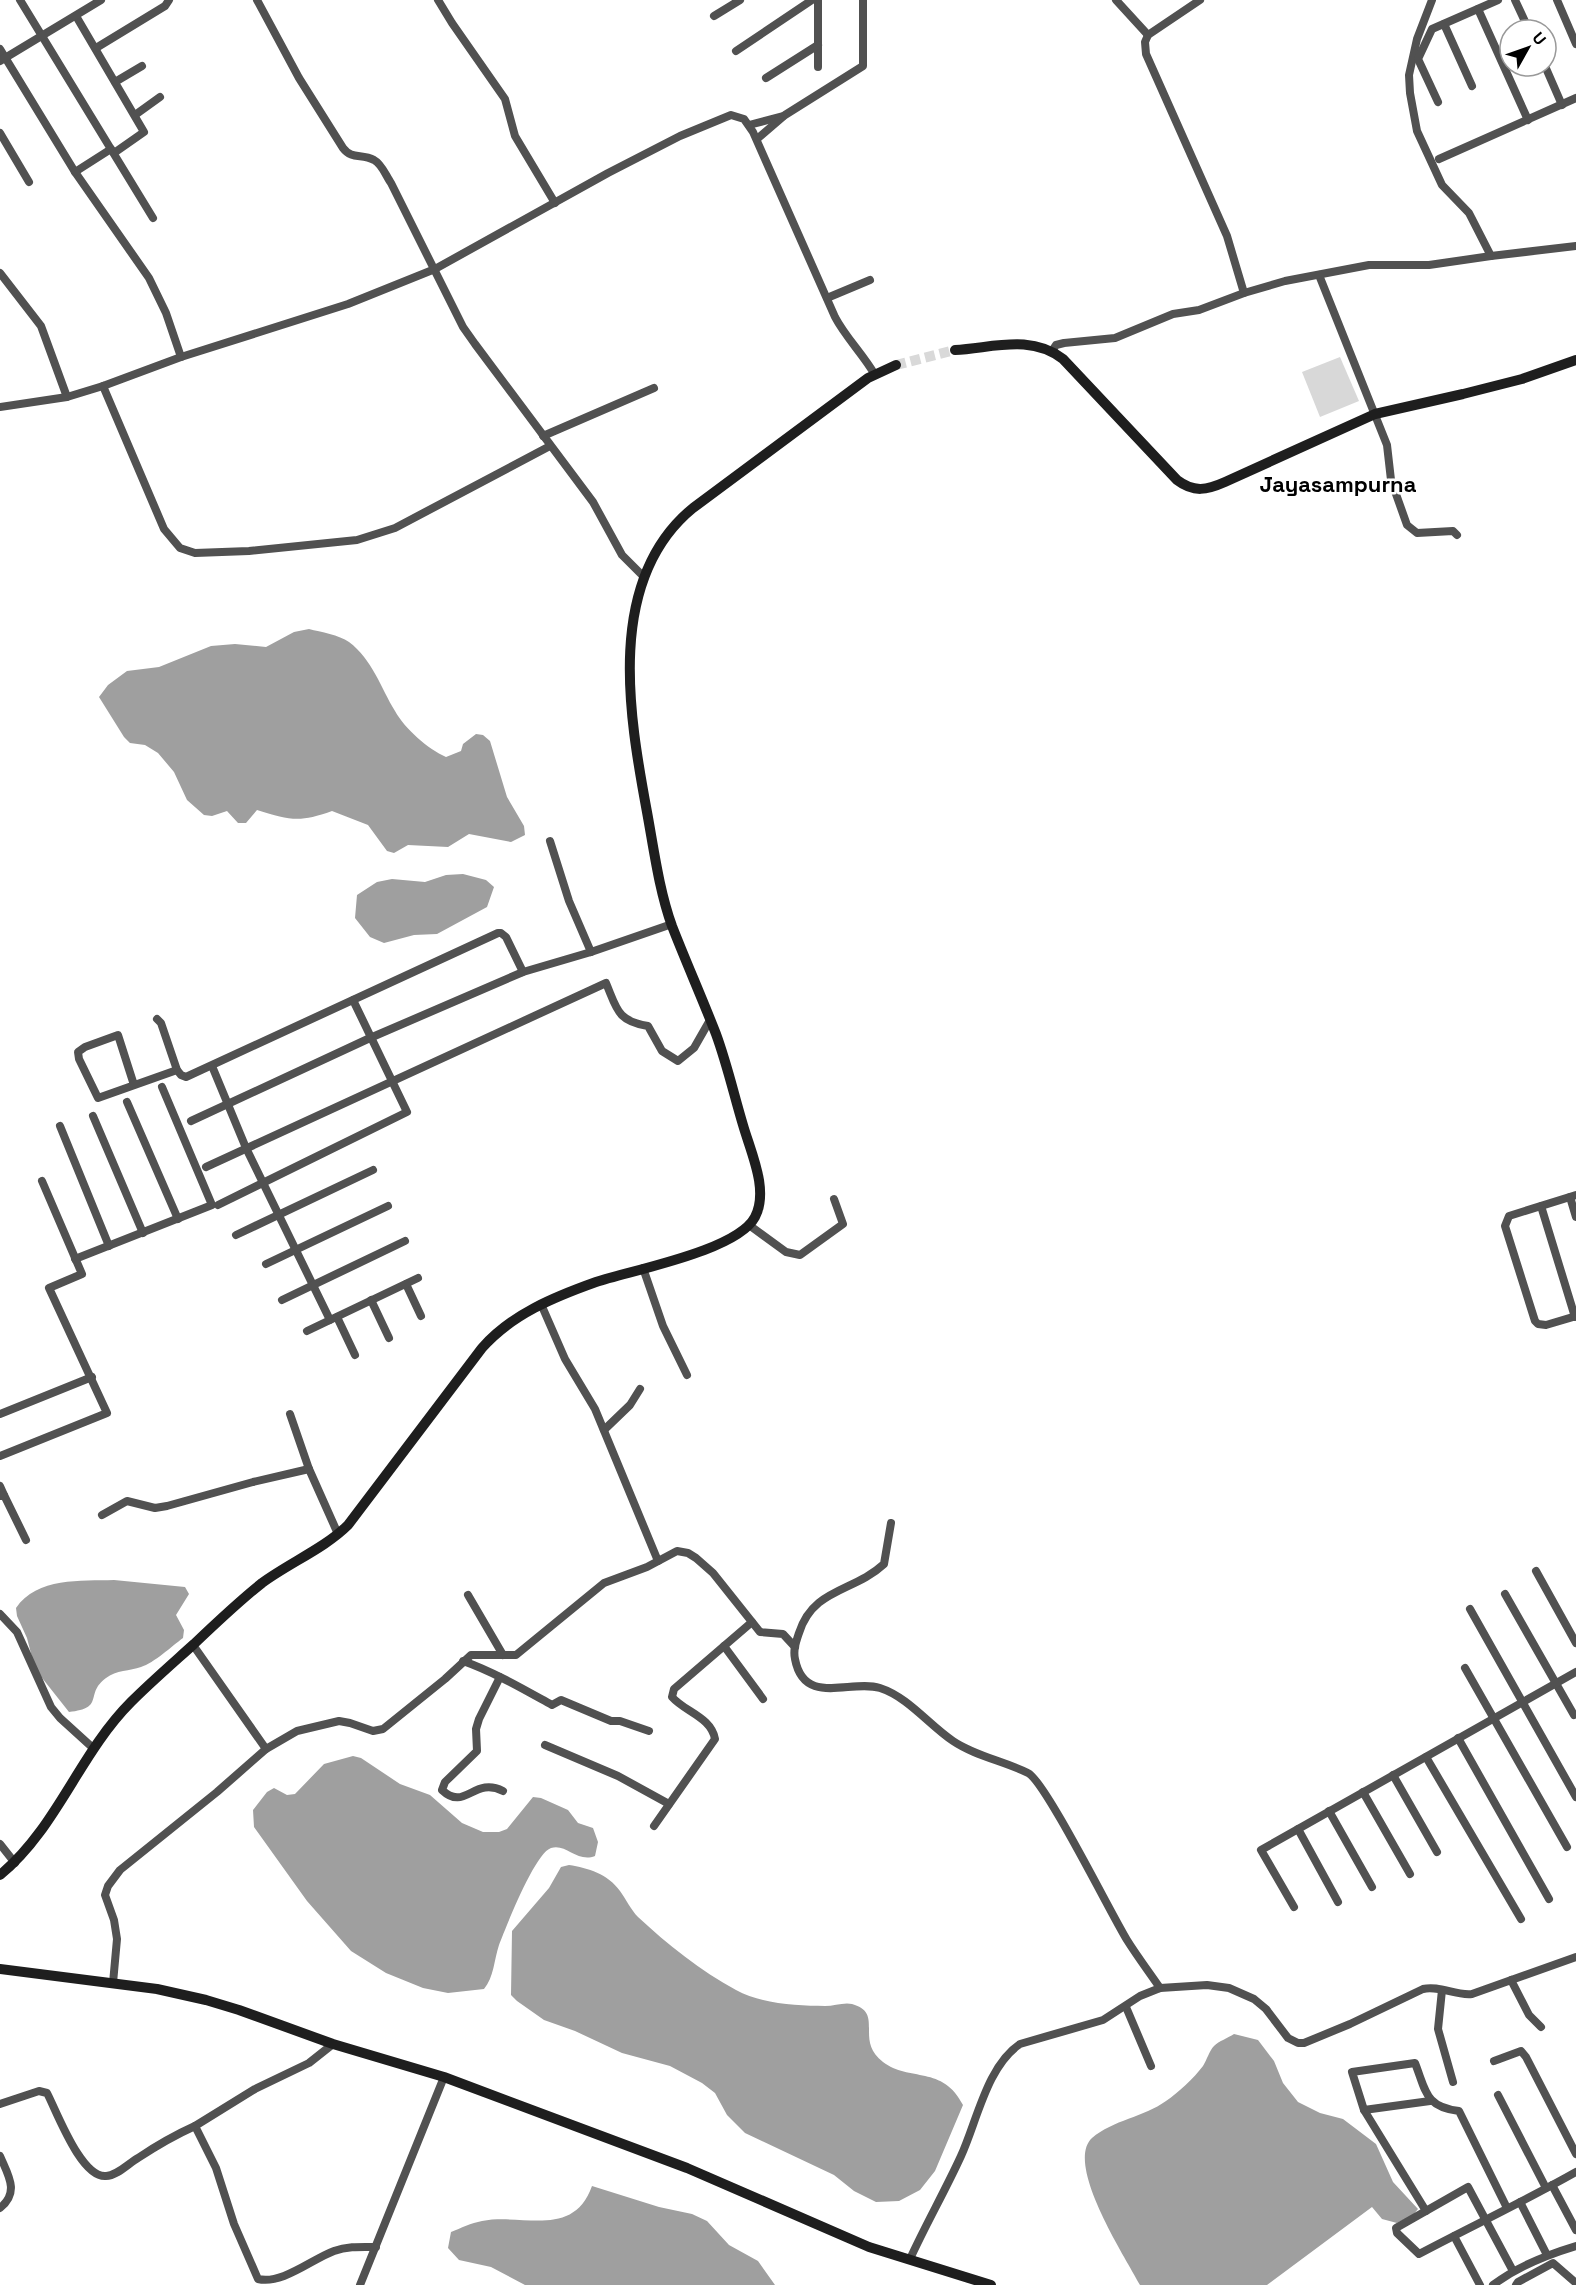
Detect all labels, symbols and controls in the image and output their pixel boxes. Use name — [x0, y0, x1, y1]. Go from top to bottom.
north arrow — [1498, 18, 1558, 78]
text: U — [1528, 28, 1551, 50]
district label: Jayasampurna — [1260, 470, 1417, 498]

